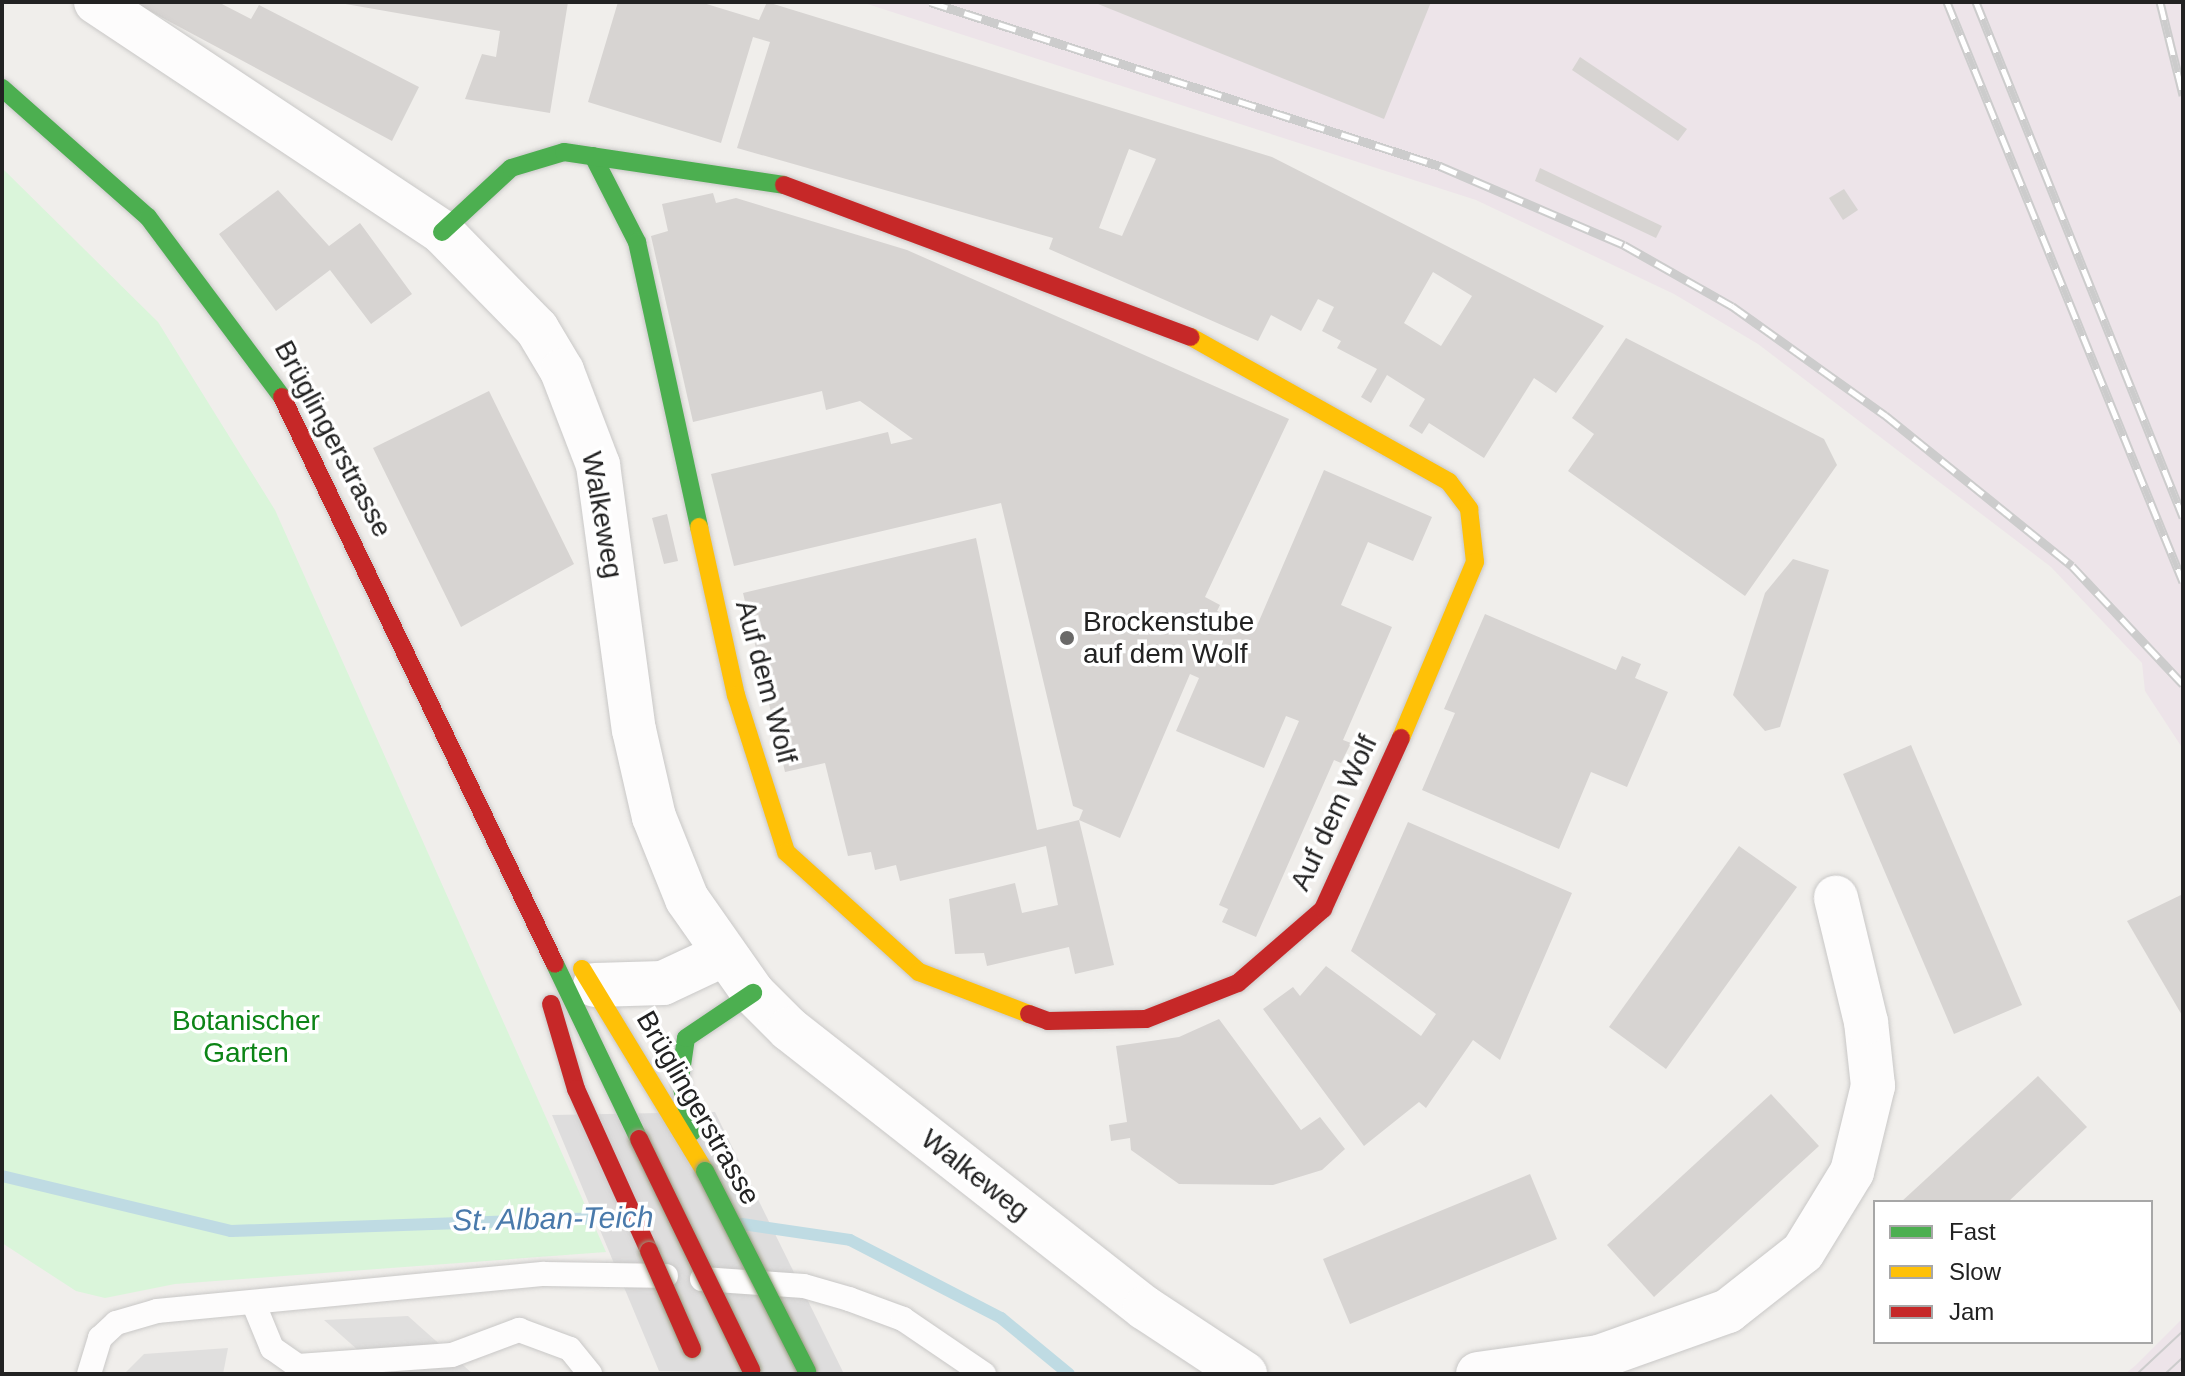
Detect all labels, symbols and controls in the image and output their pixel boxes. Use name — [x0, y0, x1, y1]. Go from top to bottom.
street label: Brüglingerstrasse — [267, 335, 399, 543]
street label: Walkeweg — [574, 449, 630, 581]
street label: Auf dem Wolf — [728, 597, 804, 767]
place label: Brockenstube auf dem Wolf — [1083, 605, 1254, 671]
marker: Brockenstube auf dem Wolf — [1058, 629, 1076, 647]
street label: Auf dem Wolf — [1283, 730, 1385, 896]
park label: Botanischer Garten — [172, 1004, 320, 1070]
street label: Brüglingerstrasse — [629, 1005, 767, 1211]
street label: Walkeweg — [914, 1122, 1036, 1228]
water label: St. Alban-Teich — [452, 1199, 654, 1239]
legend — [1873, 1200, 2153, 1344]
text: Fast — [1949, 1218, 1996, 1245]
text: Slow — [1949, 1258, 2001, 1285]
text: Jam — [1949, 1298, 1994, 1325]

